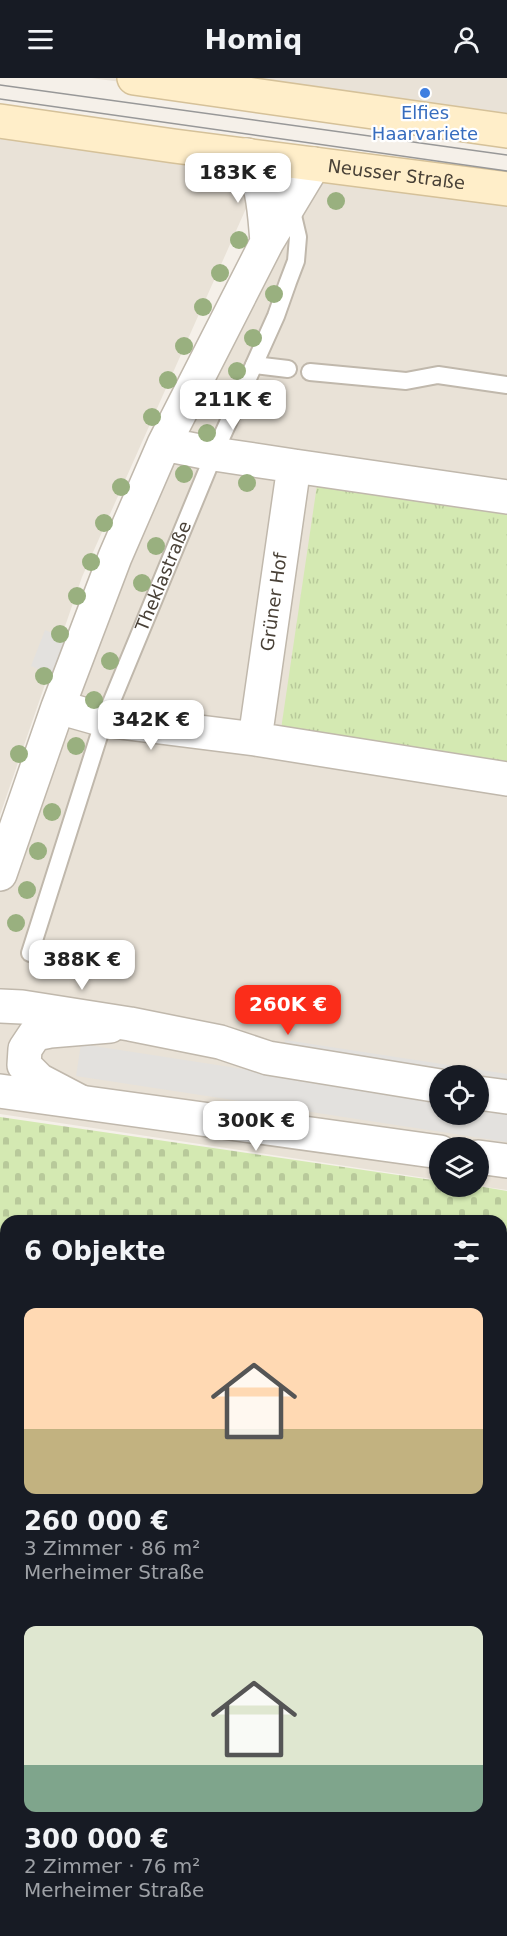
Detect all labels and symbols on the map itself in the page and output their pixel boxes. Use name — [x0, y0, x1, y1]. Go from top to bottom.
marker: Elfies Haarvariete — [418, 86, 432, 100]
place label: Elfies Haarvariete — [372, 102, 478, 144]
pin: 183K € — [189, 153, 287, 204]
street label: Neusser Straße — [326, 155, 466, 193]
pin: 211K € — [184, 380, 282, 431]
street label: Theklastraße — [130, 518, 195, 635]
street label: Grüner Hof — [256, 551, 291, 653]
pin: 342K € — [102, 700, 200, 751]
pin: 388K € — [33, 940, 131, 991]
pin: 260K € — [239, 985, 337, 1036]
pin: 300K € — [207, 1101, 305, 1152]

